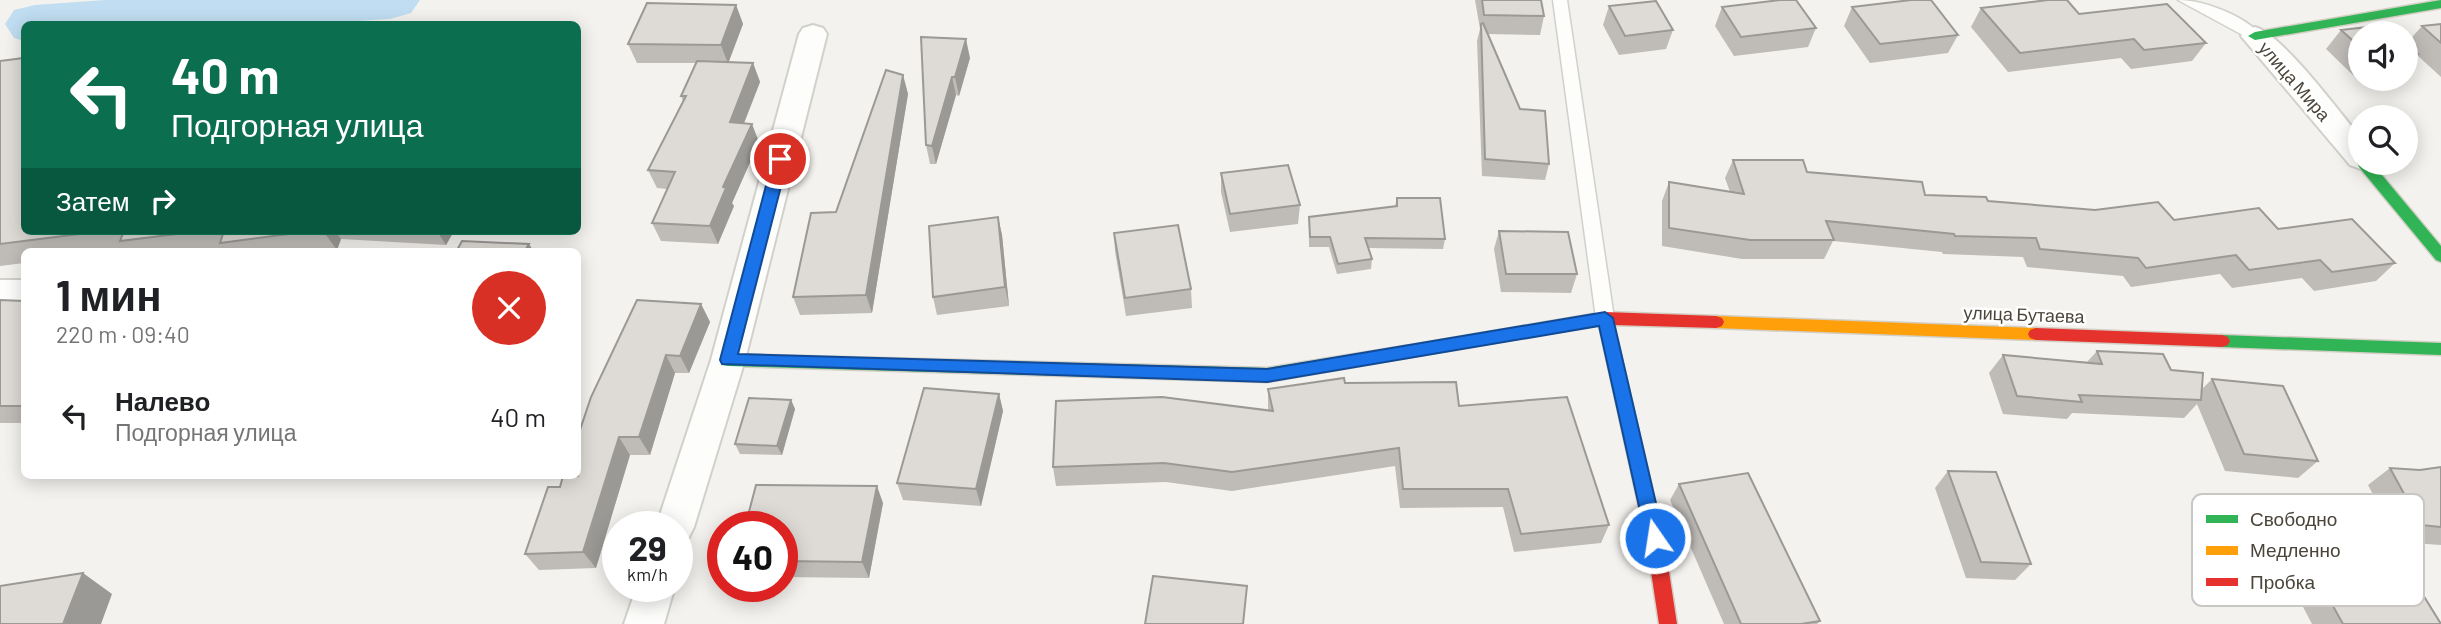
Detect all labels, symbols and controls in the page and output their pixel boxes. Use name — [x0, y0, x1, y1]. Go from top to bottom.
map controls — [2348, 21, 2418, 175]
button: sound — [2348, 21, 2418, 91]
street label: улица Мира — [2255, 37, 2336, 126]
text: 40 m — [171, 45, 279, 104]
icon: left — [56, 49, 147, 140]
text: Подгорная улица — [171, 105, 424, 143]
button: search — [2348, 105, 2418, 175]
pin — [750, 129, 810, 189]
icon: arrive — [761, 140, 799, 178]
icon: right — [144, 182, 182, 220]
text: Затем — [56, 185, 130, 216]
text: 1 мин — [56, 269, 162, 319]
button: close — [472, 271, 546, 345]
street label: улица Бутаева — [1963, 301, 2086, 327]
text: 220 m · 09:40 — [56, 320, 190, 348]
text: Налево — [115, 385, 210, 416]
icon: left — [56, 397, 94, 435]
text: 40 m — [490, 401, 546, 432]
text: Подгорная улица — [115, 418, 296, 446]
legend — [2192, 494, 2424, 606]
position arrow — [1618, 501, 1692, 575]
text: Свободно — [2250, 507, 2337, 530]
speed limit sign: 40 — [707, 511, 798, 602]
text: 29 — [628, 526, 667, 568]
text: Медленно — [2250, 538, 2340, 561]
text: km/h — [627, 563, 668, 585]
text: Пробка — [2250, 570, 2315, 593]

